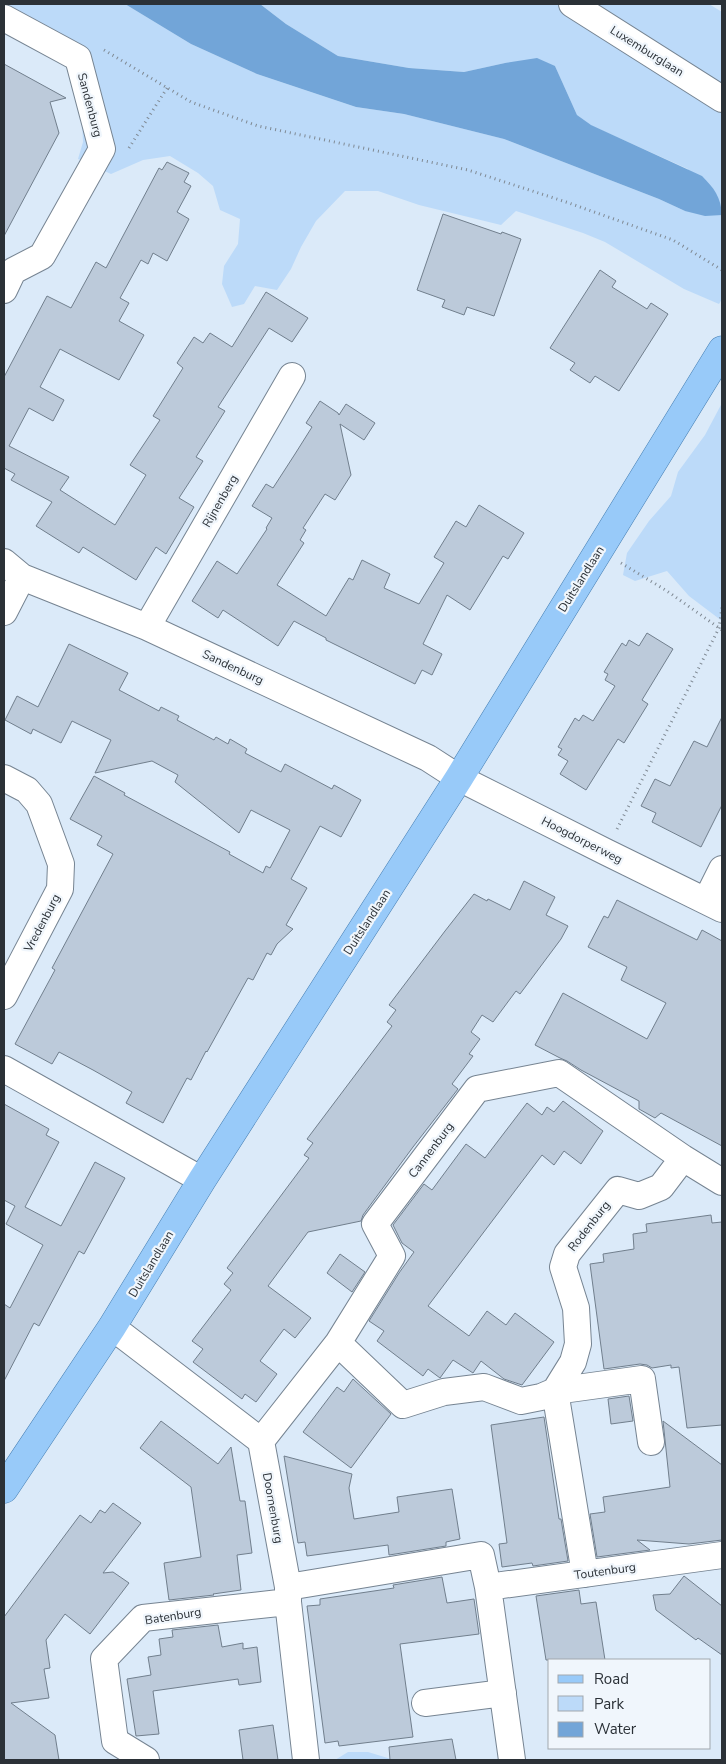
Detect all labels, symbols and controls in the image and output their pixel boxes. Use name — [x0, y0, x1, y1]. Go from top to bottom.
street label: Luxemburglaan — [607, 22, 687, 80]
street label: Sandenburg — [74, 71, 106, 139]
street label: Rijnenberg — [198, 472, 242, 530]
street label: Duitslandlaan — [554, 543, 608, 615]
street label: Sandenburg — [200, 646, 266, 688]
street label: Hoogdorperweg — [539, 813, 625, 867]
street label: Duitslandlaan — [340, 886, 394, 958]
street label: Vredenburg — [20, 891, 64, 956]
street label: Cannenburg — [405, 1119, 457, 1181]
street label: Rodenburg — [564, 1198, 614, 1254]
street label: Duitslandlaan — [125, 1228, 177, 1300]
street label: Doornenburg — [259, 1471, 287, 1545]
street label: Toutenburg — [573, 1559, 637, 1583]
street label: Batenburg — [144, 1604, 202, 1628]
legend — [548, 1659, 711, 1749]
text: Road — [594, 1669, 629, 1689]
text: Park — [594, 1694, 624, 1714]
text: Water — [594, 1719, 637, 1739]

